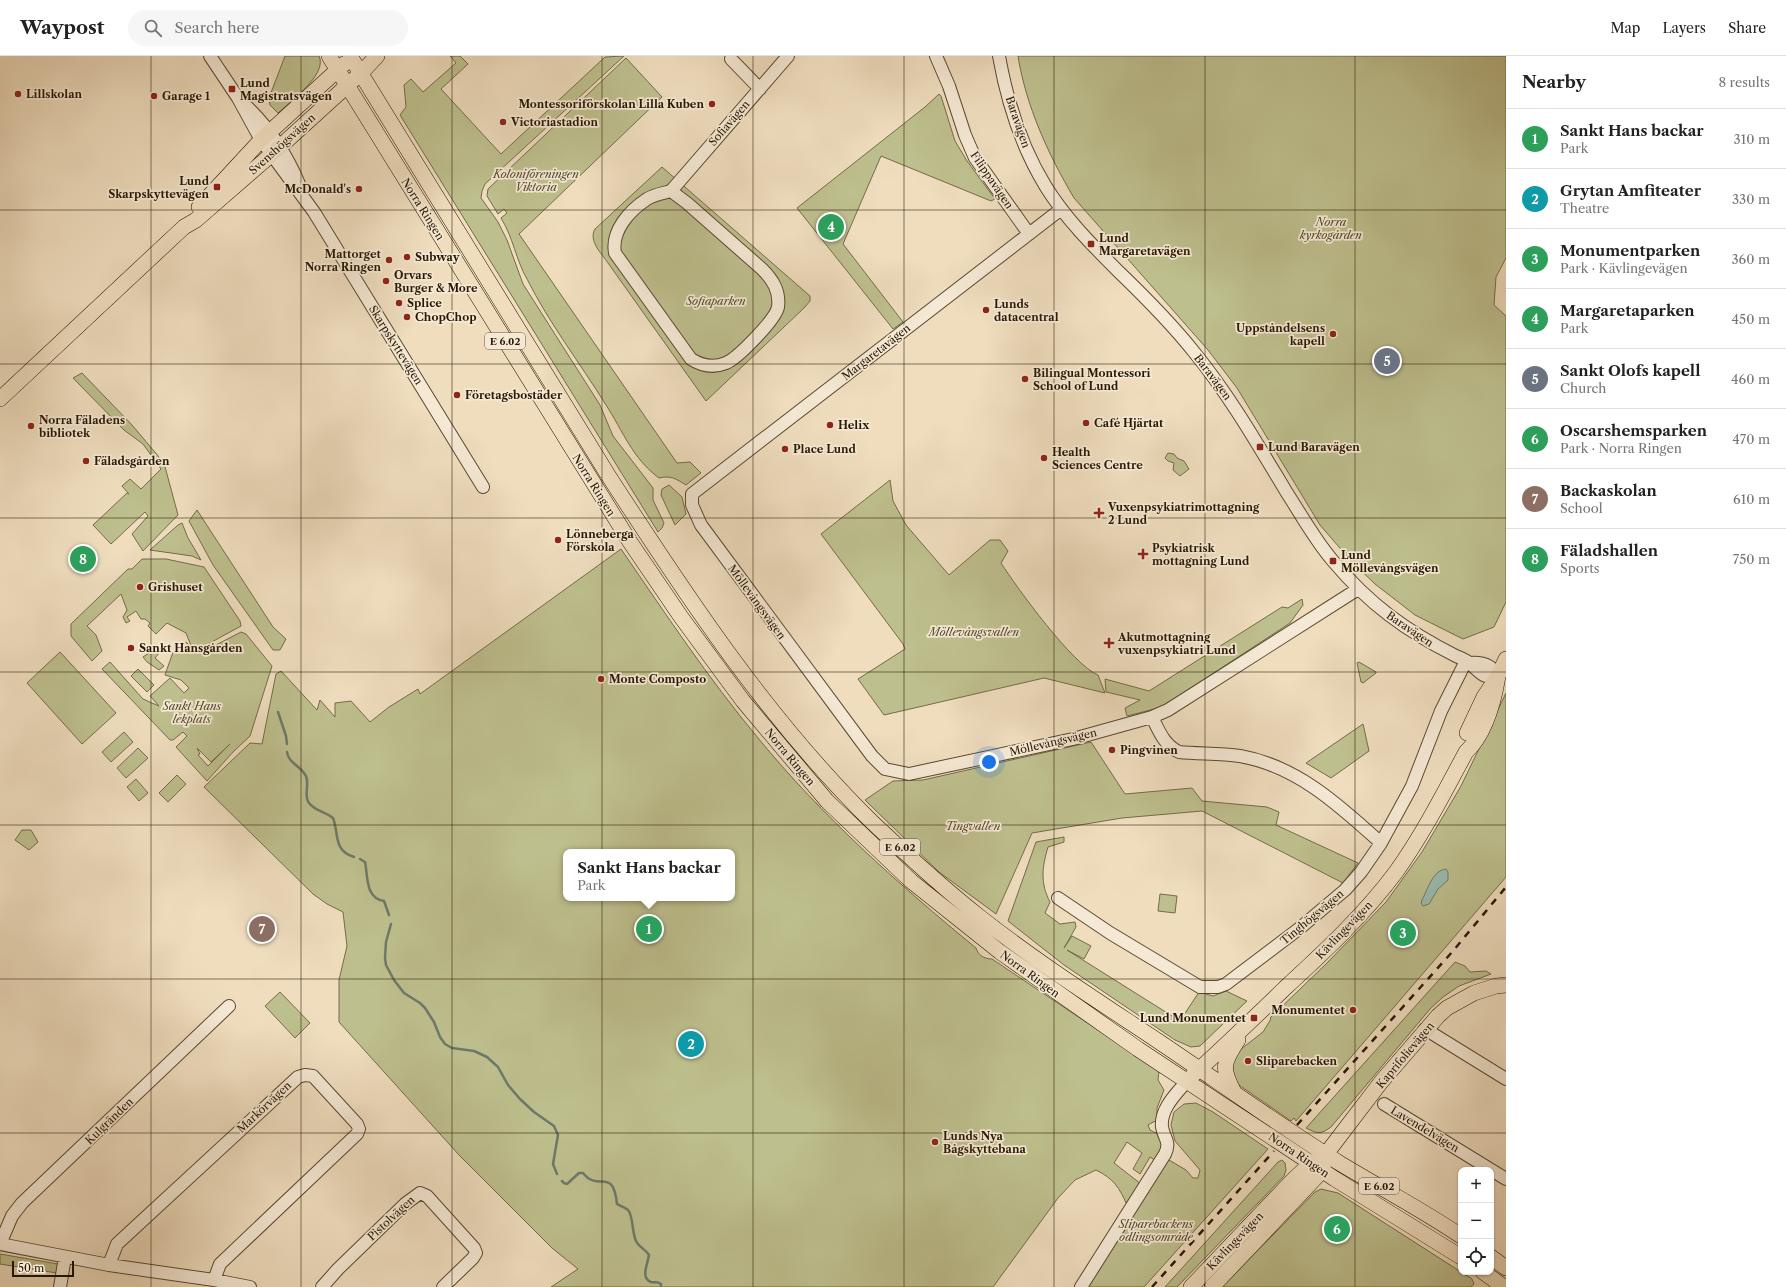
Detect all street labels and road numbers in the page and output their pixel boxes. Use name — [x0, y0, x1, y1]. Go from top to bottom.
street label: Baravägen — [1003, 94, 1033, 150]
street label: Sofiavägen — [705, 97, 753, 149]
street label: Svenshögsvägen — [246, 110, 318, 177]
street label: Filippavägen — [968, 149, 1016, 212]
street label: Norra Ringen — [398, 175, 448, 243]
street label: Skarpskyttevägen — [366, 303, 426, 387]
street label: Margaretavägen — [839, 321, 913, 383]
road number: E 6.02 — [485, 333, 525, 349]
street label: Baravägen — [1191, 351, 1235, 403]
street label: Norra Ringen — [569, 451, 619, 519]
street label: Möllevångsvägen — [725, 562, 789, 642]
street label: Baravägen — [1384, 608, 1436, 650]
street label: Möllevångsvägen — [1008, 725, 1098, 759]
street label: Norra Ringen — [762, 726, 818, 789]
road number: E 6.02 — [880, 839, 920, 855]
street label: Tinghögsvägen — [1277, 886, 1347, 948]
street label: Kävlingevägen — [1313, 898, 1375, 962]
street label: Norra Ringen — [997, 948, 1063, 1000]
street label: Kaprifolievägen — [1373, 1019, 1437, 1091]
street label: Markörvägen — [234, 1078, 294, 1136]
street label: Kulgränden — [82, 1095, 136, 1147]
street label: Lavendelvägen — [1388, 1103, 1462, 1155]
street label: Norra Ringen — [1266, 1129, 1332, 1181]
road number: E 6.02 — [1359, 1178, 1399, 1194]
street label: Pistolvägen — [365, 1193, 418, 1243]
street label: Kävlingevägen — [1204, 1209, 1266, 1273]

